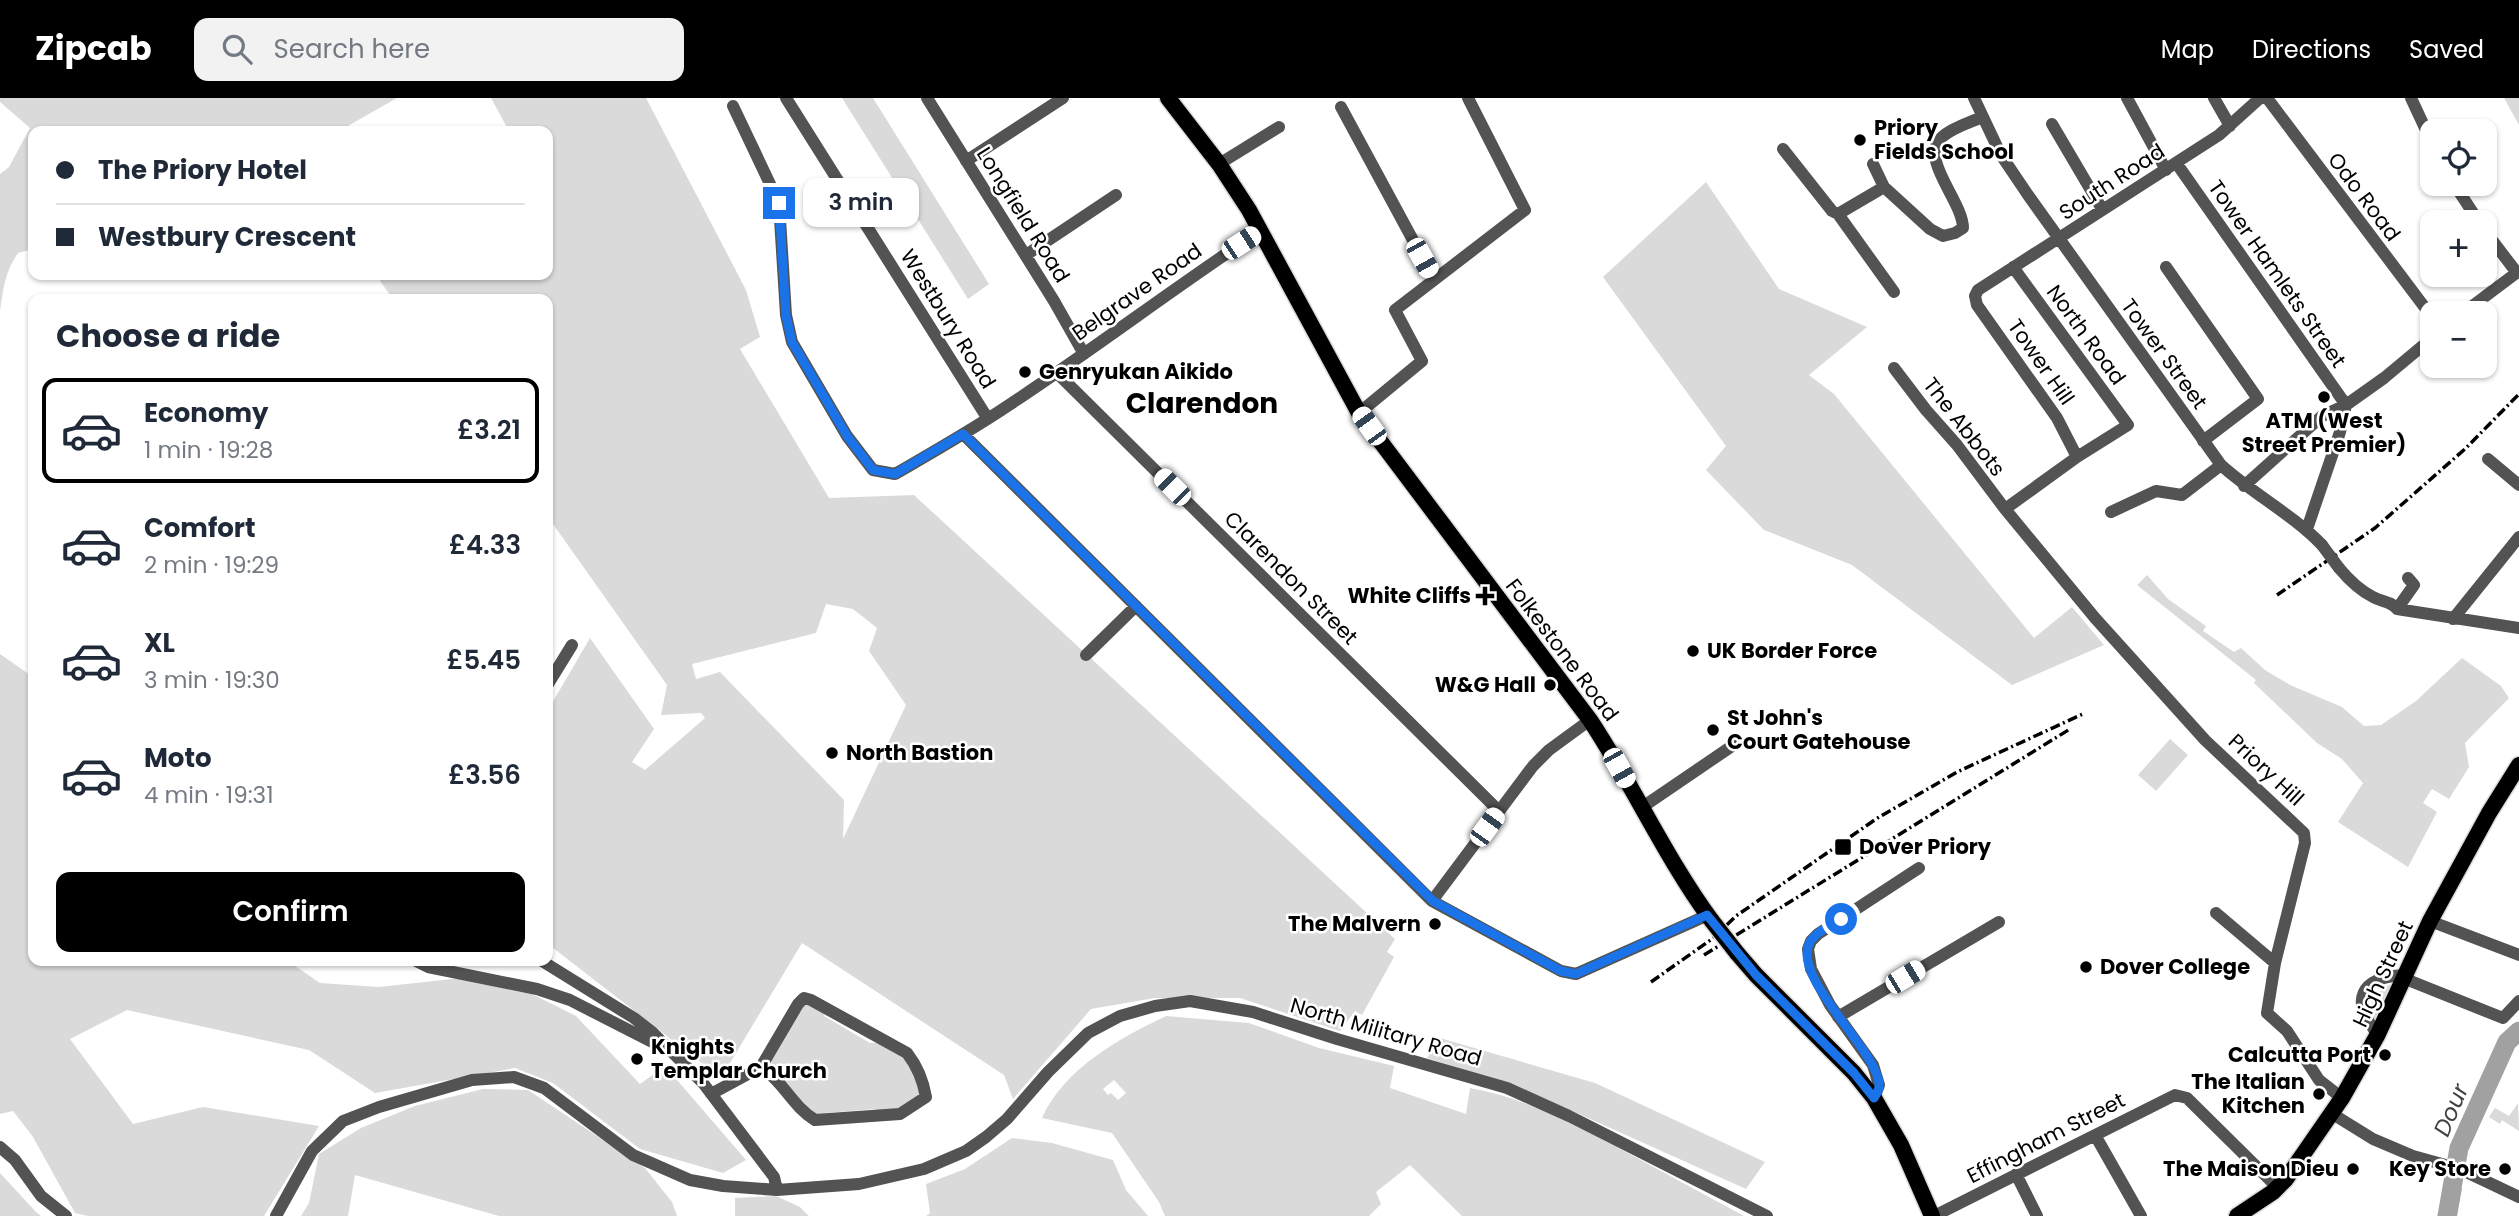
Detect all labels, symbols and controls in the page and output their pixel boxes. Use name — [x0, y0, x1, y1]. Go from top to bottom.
search box — [194, 18, 684, 81]
text: Zipcab — [35, 25, 152, 72]
icon: search — [218, 30, 256, 68]
text: Search here — [274, 31, 430, 67]
text: Map — [2161, 33, 2214, 66]
text: Directions — [2252, 33, 2371, 66]
text: Saved — [2409, 33, 2484, 66]
place label: Priory Fields School — [1874, 113, 2014, 166]
map controls — [2420, 119, 2497, 378]
button: locate — [2420, 119, 2497, 196]
marker: Priory Fields School — [1852, 132, 1868, 148]
street label: South Road — [2053, 137, 2170, 227]
street label: Longfield Road — [970, 141, 1077, 288]
street label: Odo Road — [2321, 146, 2407, 247]
text: The Priory Hotel — [98, 152, 307, 188]
street label: Tower Hamlets Street — [2202, 174, 2353, 373]
callout: 3 min — [804, 178, 919, 228]
text: 3 min — [829, 186, 893, 218]
route end — [763, 187, 795, 219]
button: + — [2420, 210, 2497, 287]
text: Westbury Crescent — [98, 219, 356, 255]
car — [1218, 223, 1265, 263]
car — [1403, 235, 1442, 281]
street label: Belgrave Road — [1066, 236, 1207, 347]
street label: Westbury Road — [894, 243, 1003, 394]
street label: North Road — [2040, 279, 2133, 391]
street label: Tower Street — [2114, 293, 2214, 415]
button: − — [2420, 301, 2497, 378]
text: Choose a ride — [56, 313, 280, 358]
street label: Tower Hill — [2001, 313, 2082, 410]
place label: Genryukan Aikido — [1039, 357, 1233, 386]
marker: Genryukan Aikido — [1017, 364, 1033, 380]
street label: The Abbots — [1917, 371, 2012, 482]
district label: Clarendon — [1126, 384, 1278, 423]
marker: ATM (West Street Premier) — [2316, 389, 2332, 405]
text: Economy — [144, 395, 268, 431]
icon: car — [60, 399, 123, 462]
car — [1349, 403, 1390, 449]
place label: ATM (West Street Premier) — [2242, 406, 2406, 459]
text: £3.21 — [457, 412, 521, 448]
text: 1 min · 19:28 — [144, 434, 273, 466]
car — [1150, 465, 1195, 509]
street label: Clarendon Street — [1218, 504, 1365, 651]
text: Comfort — [144, 510, 256, 546]
icon: car — [60, 514, 123, 577]
text: £4.33 — [449, 527, 521, 563]
text: 2 min · 19:29 — [144, 549, 279, 581]
street label: Folkestone Road — [1499, 572, 1626, 727]
place label: White Cliffs — [1347, 581, 1471, 610]
marker: White Cliffs — [1477, 588, 1493, 604]
text: XL — [144, 625, 175, 661]
icon: car — [60, 629, 123, 692]
place label: UK Border Force — [1707, 636, 1877, 665]
text: £5.45 — [447, 642, 521, 678]
marker: UK Border Force — [1685, 643, 1701, 659]
text: 3 min · 19:30 — [144, 664, 280, 696]
place label: W&G Hall — [1435, 670, 1536, 699]
marker: W&G Hall — [1542, 677, 1558, 693]
place label: St John's Court Gatehouse — [1727, 703, 1911, 756]
marker: St John's Court Gatehouse — [1705, 722, 1721, 738]
street label: Priory Hill — [2222, 727, 2311, 812]
place label: North Bastion — [846, 738, 993, 767]
text: Moto — [144, 740, 212, 776]
icon: car — [60, 744, 123, 807]
marker: North Bastion — [824, 745, 840, 761]
car — [1600, 745, 1639, 791]
text: £3.56 — [448, 757, 521, 793]
text: 4 min · 19:31 — [144, 779, 274, 811]
car — [1467, 804, 1508, 850]
place label: Dover Priory — [1859, 832, 1992, 861]
marker: Dover Priory — [1833, 837, 1853, 857]
button: Confirm — [56, 872, 525, 952]
route start — [1825, 903, 1857, 935]
place label: The Malvern — [1288, 909, 1421, 938]
marker: The Malvern — [1427, 916, 1443, 932]
street label: High Street — [2345, 916, 2420, 1032]
place label: Dover College — [2100, 952, 2250, 981]
car — [1882, 957, 1929, 997]
marker: Dover College — [2078, 959, 2094, 975]
street label: North Military Road — [1287, 990, 1485, 1073]
place label: Knights Templar Church — [651, 1032, 827, 1085]
place label: Calcutta Port — [2228, 1040, 2371, 1069]
marker: Calcutta Port — [2377, 1047, 2393, 1063]
marker: Knights Templar Church — [629, 1051, 645, 1067]
place label: The Italian Kitchen — [2191, 1067, 2305, 1120]
water label: Dour — [2426, 1077, 2477, 1141]
street label: Effingham Street — [1962, 1085, 2130, 1190]
marker: The Italian Kitchen — [2311, 1086, 2327, 1102]
place label: The Maison Dieu — [2163, 1154, 2339, 1183]
place label: Key Store — [2389, 1154, 2491, 1183]
marker: The Maison Dieu — [2345, 1161, 2361, 1177]
marker: Key Store — [2497, 1161, 2513, 1177]

